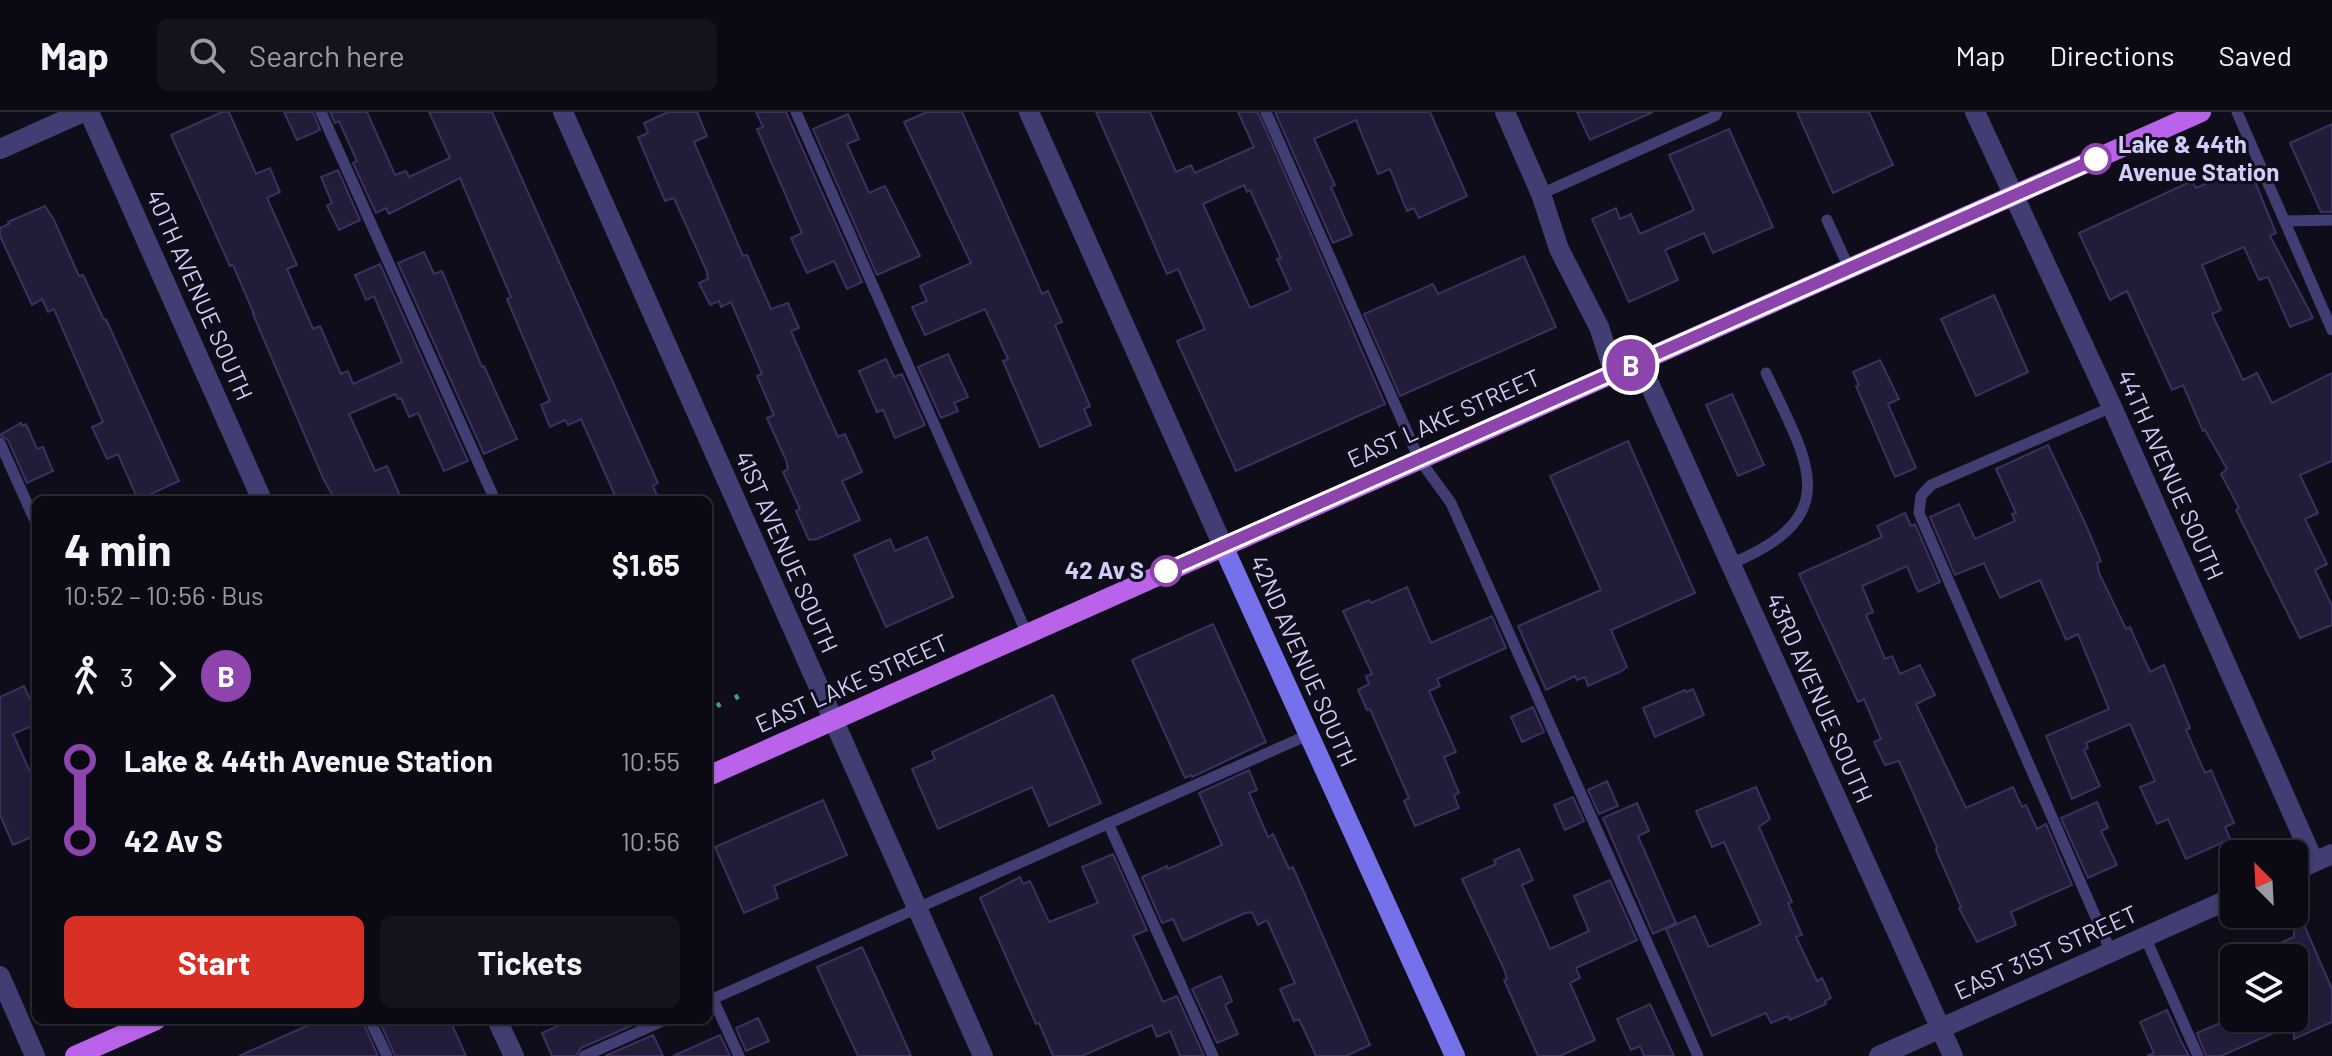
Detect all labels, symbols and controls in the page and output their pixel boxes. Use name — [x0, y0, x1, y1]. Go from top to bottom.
search box — [157, 19, 717, 91]
text: Map — [40, 32, 109, 78]
icon: search — [185, 33, 229, 77]
text: Search here — [249, 37, 405, 73]
text: Map — [1956, 38, 2005, 72]
text: Directions — [2049, 38, 2175, 72]
text: Saved — [2219, 38, 2292, 72]
place label: Lake & 44th Avenue Station — [2118, 129, 2279, 186]
marker: Lake & 44th Avenue Station — [2081, 144, 2111, 174]
street label: 40TH AVENUE SOUTH — [141, 185, 260, 404]
line badge: B — [1605, 339, 1657, 391]
text: B — [1622, 348, 1640, 382]
street label: EAST LAKE STREET — [1343, 362, 1544, 473]
street label: 44TH AVENUE SOUTH — [2112, 365, 2231, 584]
street label: 41ST AVENUE SOUTH — [730, 446, 845, 657]
text: 4 min — [64, 522, 171, 575]
text: $1.65 — [612, 546, 680, 582]
street label: 42ND AVENUE SOUTH — [1245, 550, 1364, 771]
place label: 42 Av S — [1065, 555, 1144, 584]
marker: 42 Av S — [1151, 556, 1181, 586]
text: 10:52 – 10:56 · Bus — [64, 579, 264, 610]
street label: 43RD AVENUE SOUTH — [1761, 588, 1880, 807]
street label: EAST LAKE STREET — [751, 627, 952, 738]
icon: walk — [64, 654, 108, 698]
icon: forward — [145, 654, 189, 698]
text: B — [217, 659, 235, 693]
text: 3 — [120, 661, 133, 692]
text: Lake & 44th Avenue Station — [124, 742, 493, 778]
text: 10:55 — [621, 745, 680, 776]
text: 42 Av S — [124, 822, 223, 858]
text: 10:56 — [621, 825, 680, 856]
north arrow — [2220, 840, 2308, 928]
map controls — [2220, 840, 2308, 1032]
street label: EAST 31ST STREET — [1949, 898, 2141, 1005]
button: Start — [64, 916, 364, 1008]
button: Tickets — [380, 916, 680, 1008]
button: layers — [2220, 944, 2308, 1032]

